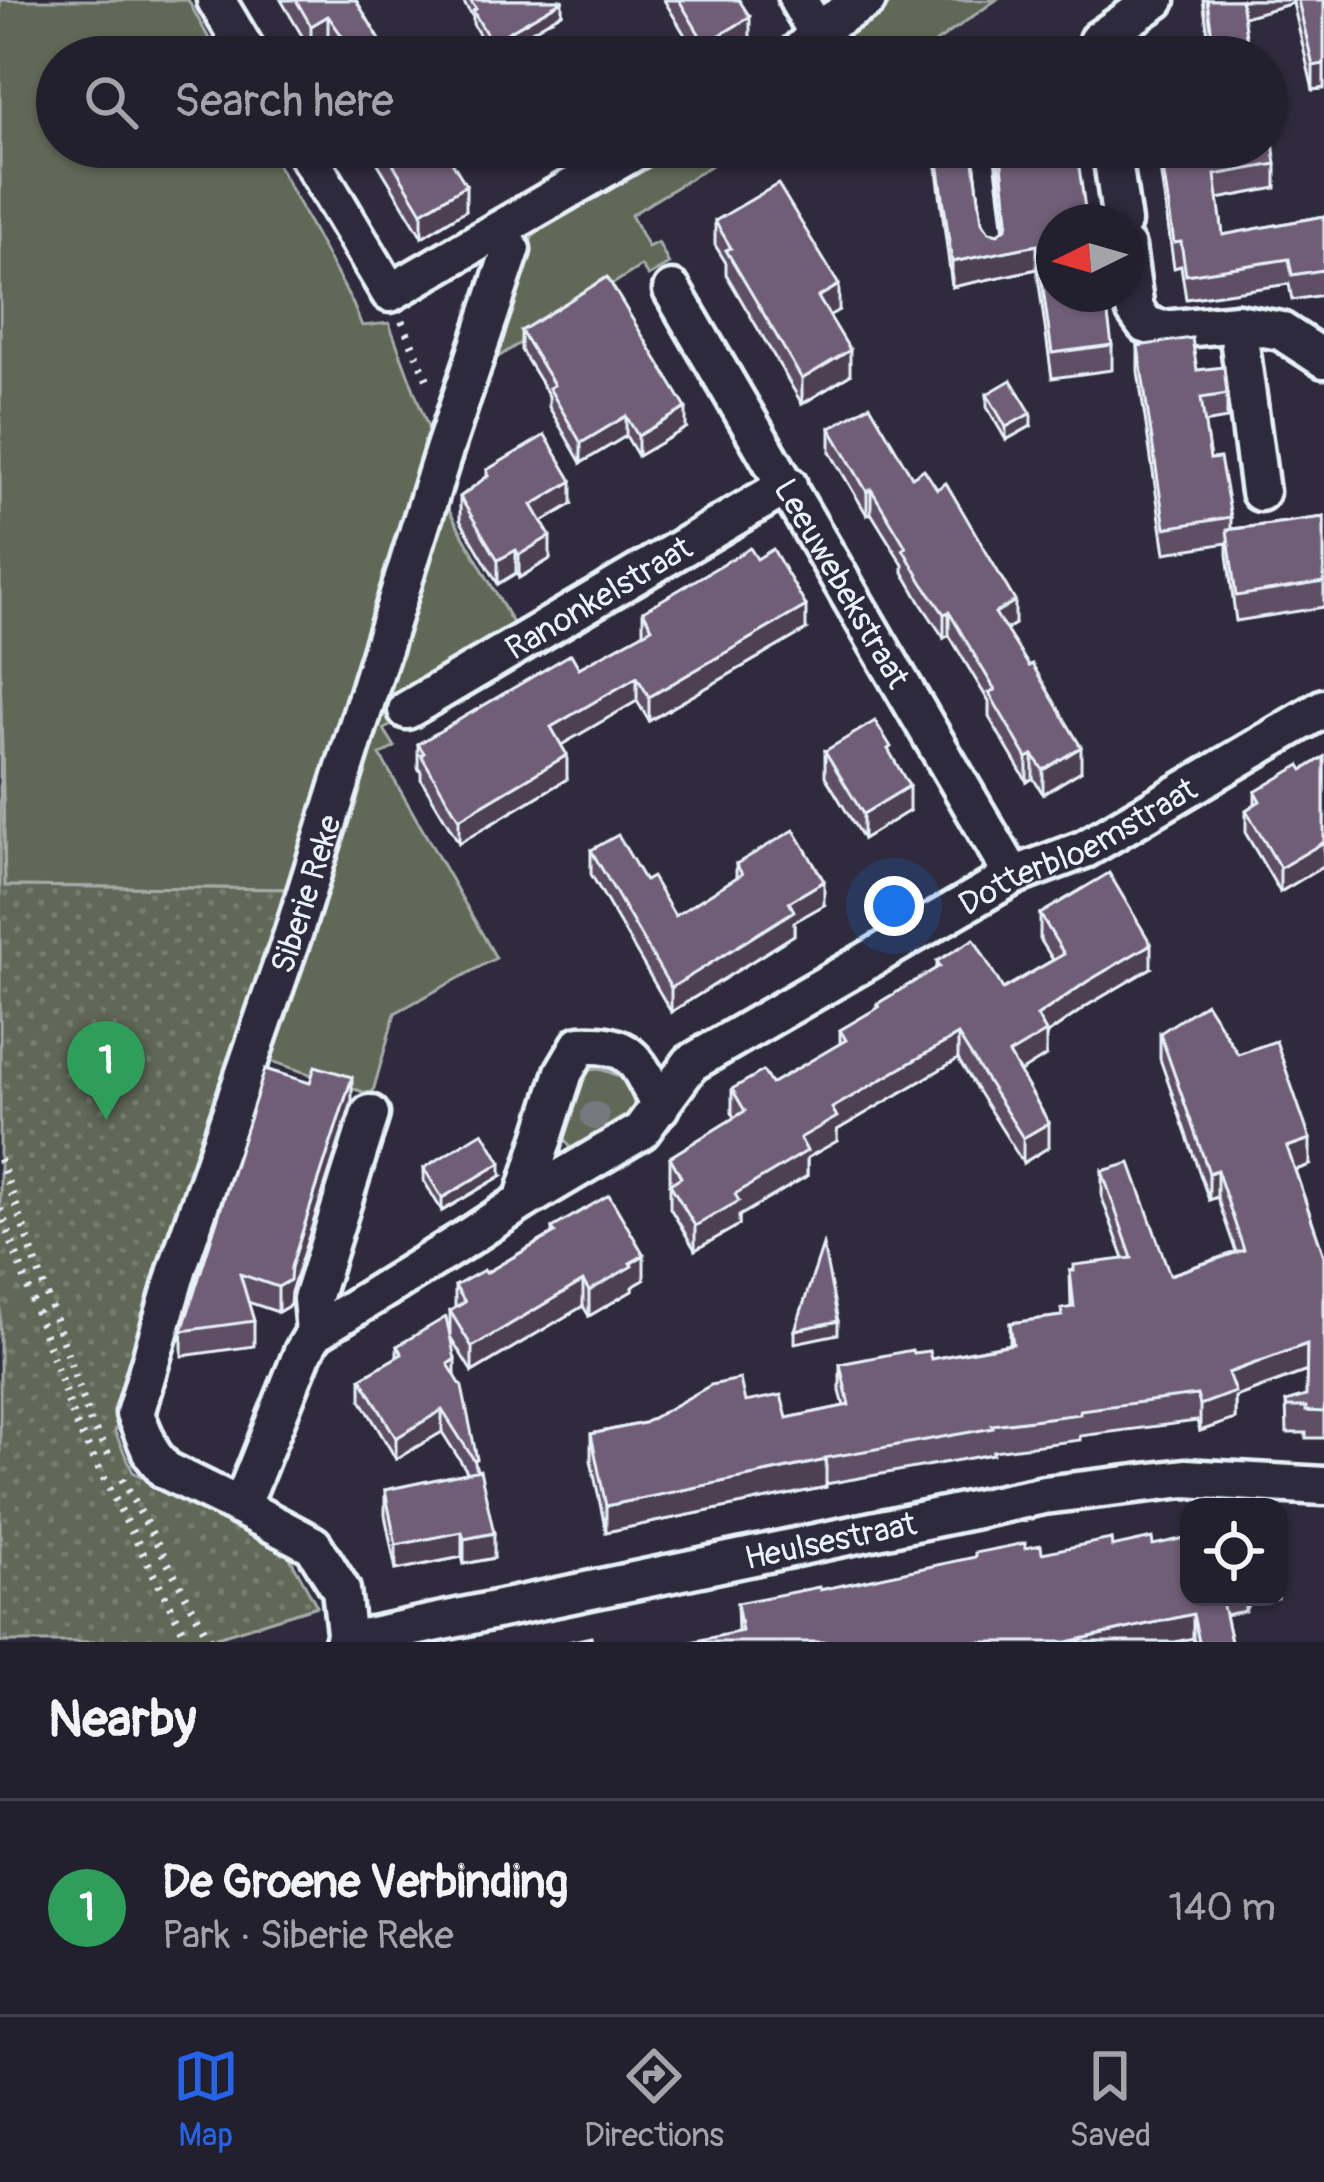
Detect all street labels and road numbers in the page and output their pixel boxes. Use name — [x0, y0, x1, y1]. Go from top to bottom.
street label: Leeuwebekstraat — [764, 472, 918, 696]
street label: Ranonkelstraat — [498, 527, 700, 669]
street label: Dotterbloemstraat — [951, 768, 1205, 925]
street label: Siberie Reke — [262, 810, 351, 979]
street label: Heulsestraat — [741, 1503, 921, 1579]

